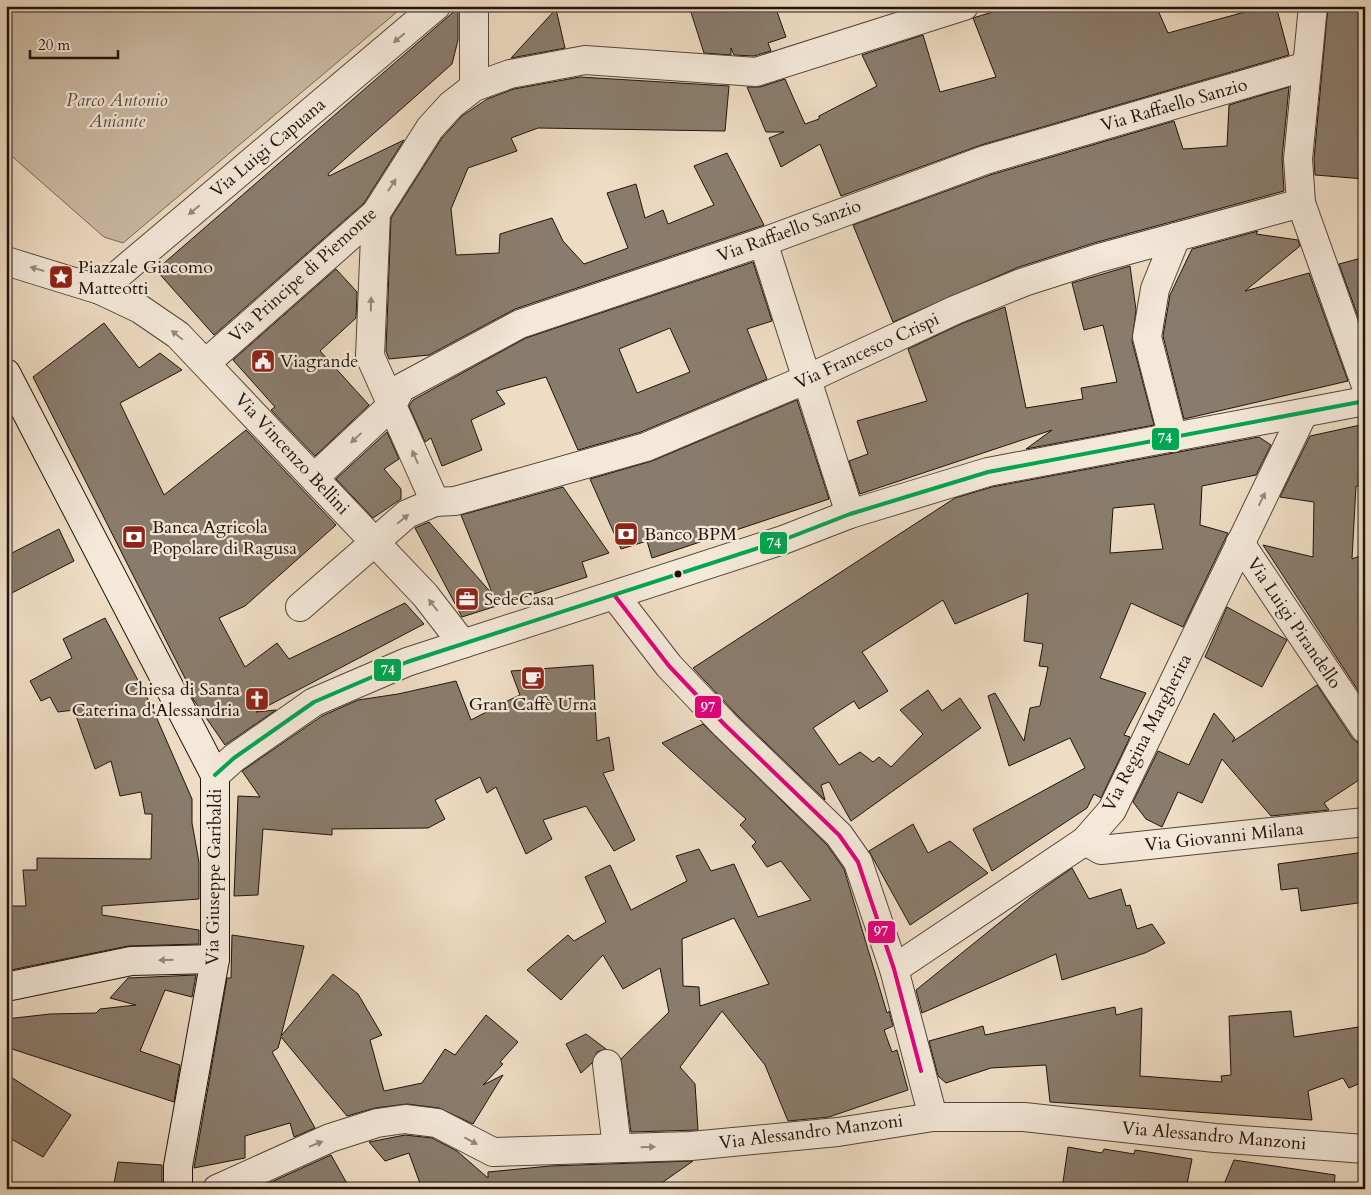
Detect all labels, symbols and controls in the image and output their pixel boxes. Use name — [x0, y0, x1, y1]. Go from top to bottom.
scale bar — [30, 28, 118, 60]
one-way arrow — [393, 32, 406, 43]
text: 20 m — [38, 35, 70, 55]
street label: Via Raffaello Sanzio — [1098, 72, 1251, 138]
park label: Parco Antonio Aniante — [66, 88, 168, 134]
street label: Via Luigi Capuana — [205, 92, 331, 204]
one-way arrow — [388, 178, 397, 191]
street label: Via Raffaello Sanzio — [714, 193, 865, 269]
street label: Via Principe di Piemonte — [223, 202, 383, 348]
one-way arrow — [189, 204, 201, 216]
place label: Piazzale Giacomo Matteotti — [78, 255, 213, 301]
place icon: Piazzale Giacomo Matteotti — [48, 264, 74, 290]
one-way arrow — [29, 265, 44, 273]
one-way arrow — [367, 296, 375, 312]
street label: Via Francesco Crispi — [791, 307, 943, 395]
one-way arrow — [171, 330, 184, 341]
public building icon: Viagrande — [250, 348, 276, 374]
place label: Viagrande — [280, 349, 359, 374]
street label: Via Vincenzo Bellini — [229, 387, 355, 521]
line badge: 74 — [1151, 427, 1180, 451]
text: 74 — [1158, 429, 1172, 448]
one-way arrow — [350, 432, 362, 444]
one-way arrow — [411, 450, 419, 464]
one-way arrow — [1258, 492, 1266, 506]
one-way arrow — [396, 513, 409, 524]
place label: Banca Agricola Popolare di Ragusa — [152, 515, 297, 561]
bank icon: Banco BPM — [613, 521, 639, 547]
place label: Banco BPM — [644, 522, 737, 547]
bank icon: Banca Agricola Popolare di Ragusa — [121, 524, 147, 550]
line badge: 74 — [759, 531, 788, 555]
text: 74 — [767, 534, 781, 553]
street label: Via Luigi Pirandello — [1241, 552, 1347, 694]
unlabelled marker — [673, 569, 683, 579]
office icon: SedeCasa — [454, 586, 480, 612]
place label: SedeCasa — [484, 587, 555, 612]
one-way arrow — [428, 599, 438, 612]
street label: Via Regina Margherita — [1096, 650, 1198, 816]
line badge: 74 — [373, 658, 402, 682]
text: 74 — [381, 661, 395, 680]
cafe icon: Gran Caffè Urna — [520, 665, 546, 691]
place label: Chiesa di Santa Caterina d'Alessandria — [72, 677, 240, 723]
church icon: Chiesa di Santa Caterina d'Alessandria — [244, 686, 270, 712]
place label: Gran Caffè Urna — [469, 692, 597, 717]
line badge: 97 — [694, 695, 722, 719]
text: 97 — [701, 698, 715, 717]
street label: Via Giuseppe Garibaldi — [200, 788, 228, 966]
street label: Via Giovanni Milana — [1143, 816, 1305, 858]
line badge: 97 — [867, 920, 896, 944]
text: 97 — [874, 922, 888, 941]
one-way arrow — [158, 957, 174, 965]
street label: Via Alessandro Manzoni — [718, 1108, 904, 1156]
street label: Via Alessandro Manzoni — [1121, 1115, 1307, 1157]
one-way arrow — [463, 1137, 478, 1145]
one-way arrow — [309, 1140, 324, 1148]
one-way arrow — [640, 1143, 656, 1151]

